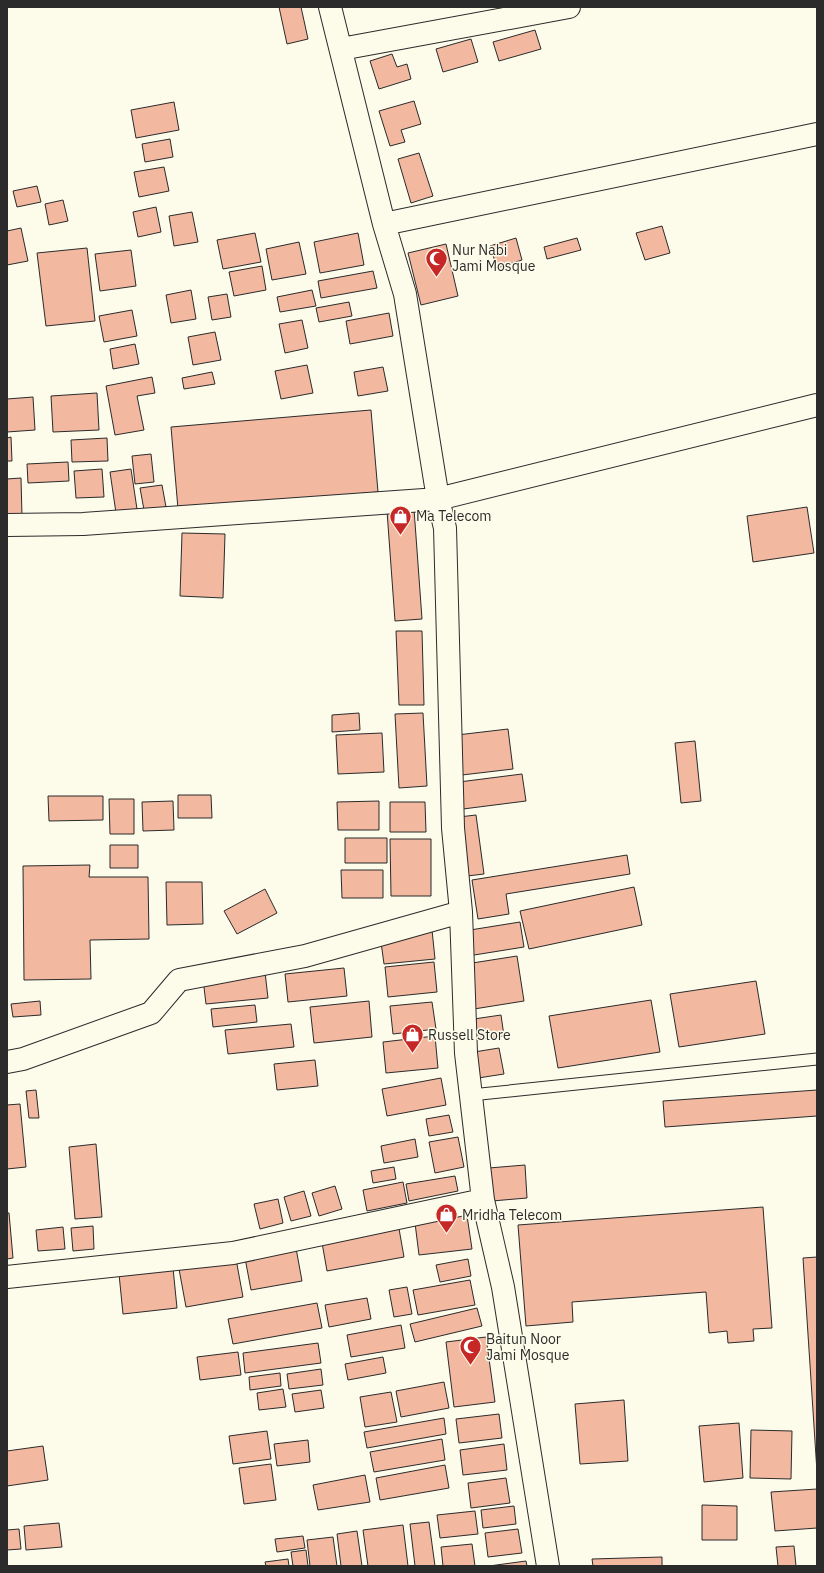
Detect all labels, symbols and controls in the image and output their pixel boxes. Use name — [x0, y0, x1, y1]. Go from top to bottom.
place label: Nur Nabi Jami Mosque — [452, 241, 536, 275]
mosque icon: Nur Nabi Jami Mosque — [424, 245, 450, 278]
shop icon: Ma Telecom — [387, 503, 413, 536]
place label: Ma Telecom — [416, 507, 491, 525]
shop icon: Russell Store — [399, 1022, 425, 1055]
place label: Russell Store — [428, 1026, 511, 1044]
shop icon: Mridha Telecom — [433, 1202, 459, 1235]
place label: Mridha Telecom — [462, 1206, 562, 1224]
place label: Baitun Noor Jami Mosque — [486, 1330, 570, 1364]
mosque icon: Baitun Noor Jami Mosque — [458, 1334, 484, 1367]

